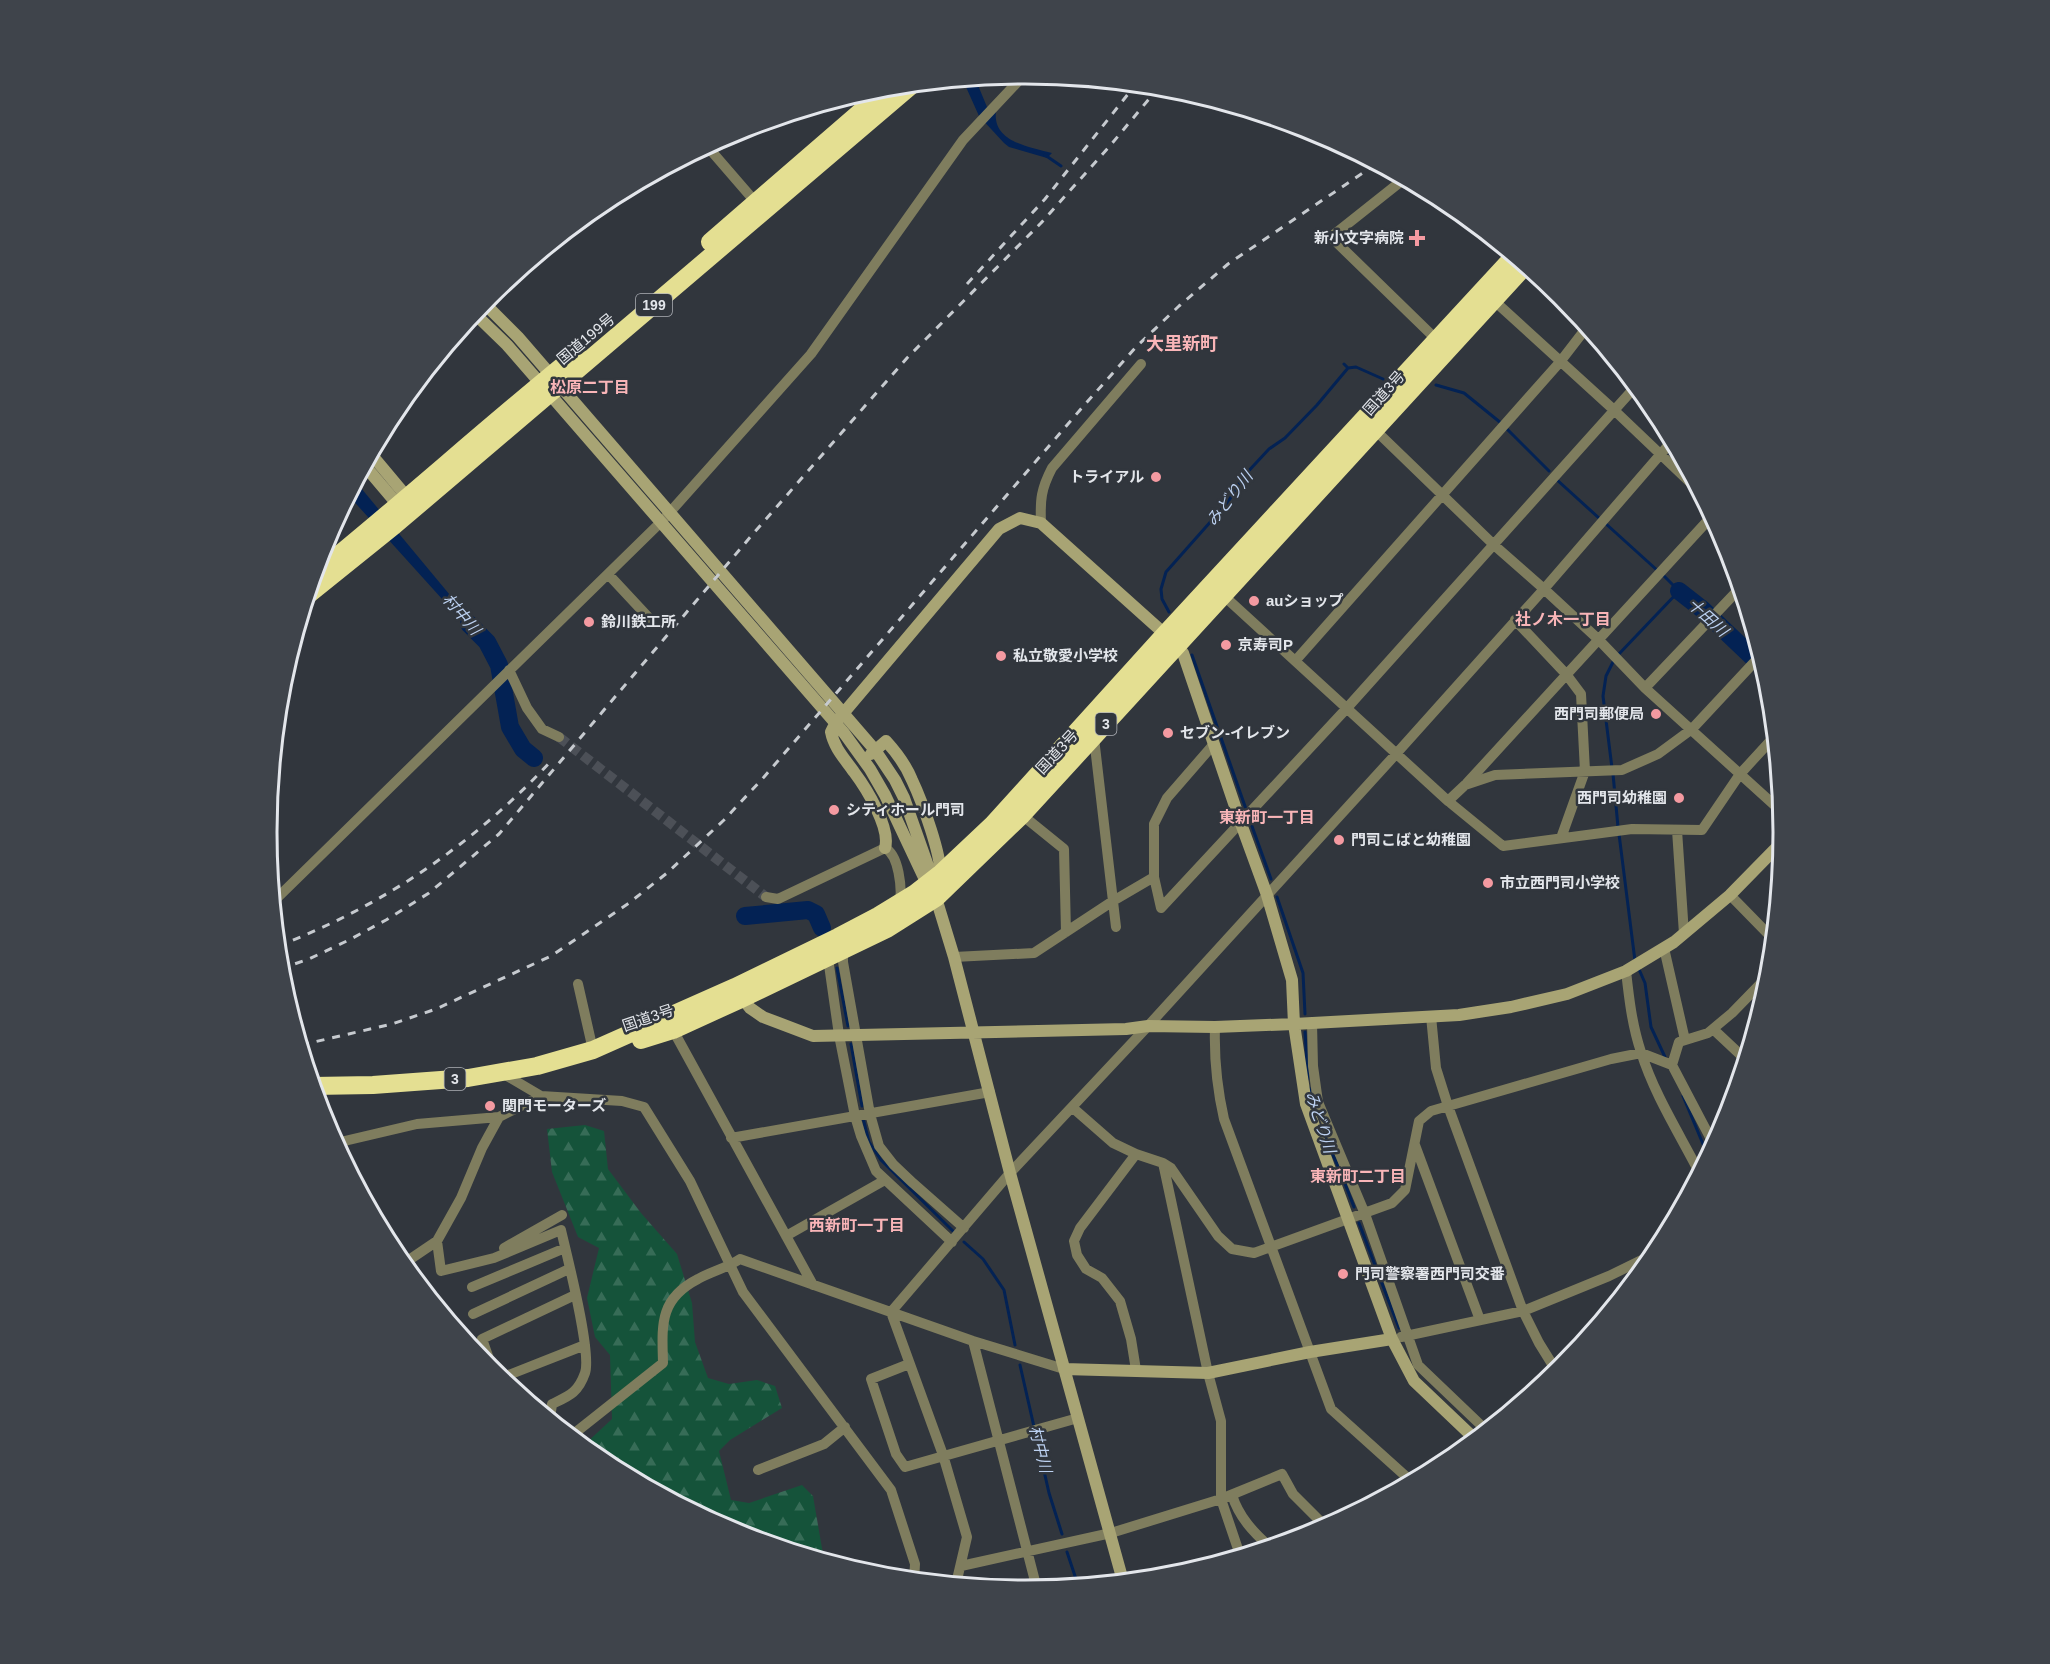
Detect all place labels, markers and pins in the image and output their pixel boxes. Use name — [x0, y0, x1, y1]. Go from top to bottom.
place label: 新小文字病院 — [1314, 229, 1404, 246]
marker: 新小文字病院 — [1408, 229, 1426, 247]
place label: トライアル — [1069, 468, 1144, 485]
marker: トライアル — [1149, 470, 1163, 484]
place label: auショップ — [1266, 592, 1344, 609]
marker: auショップ — [1247, 594, 1261, 608]
place label: 鈴川鉄工所 — [601, 613, 676, 630]
marker: 鈴川鉄工所 — [582, 615, 596, 629]
place label: 京寿司P — [1238, 636, 1293, 653]
marker: 京寿司P — [1219, 638, 1233, 652]
place label: 私立敬愛小学校 — [1013, 647, 1118, 664]
marker: 私立敬愛小学校 — [994, 649, 1008, 663]
place label: 西門司郵便局 — [1554, 705, 1644, 722]
marker: 西門司郵便局 — [1649, 707, 1663, 721]
place label: セブン-イレブン — [1180, 724, 1290, 741]
marker: セブン-イレブン — [1161, 726, 1175, 740]
place label: 西門司幼稚園 — [1577, 789, 1667, 806]
marker: 西門司幼稚園 — [1672, 791, 1686, 805]
place label: シティホール門司 — [846, 801, 965, 818]
marker: シティホール門司 — [827, 803, 841, 817]
place label: 門司こばと幼稚園 — [1351, 831, 1471, 848]
marker: 門司こばと幼稚園 — [1332, 833, 1346, 847]
place label: 市立西門司小学校 — [1500, 874, 1620, 891]
marker: 市立西門司小学校 — [1481, 876, 1495, 890]
place label: 関門モーターズ — [502, 1097, 606, 1114]
marker: 関門モーターズ — [483, 1099, 497, 1113]
place label: 門司警察署西門司交番 — [1355, 1265, 1505, 1282]
marker: 門司警察署西門司交番 — [1336, 1267, 1350, 1281]

